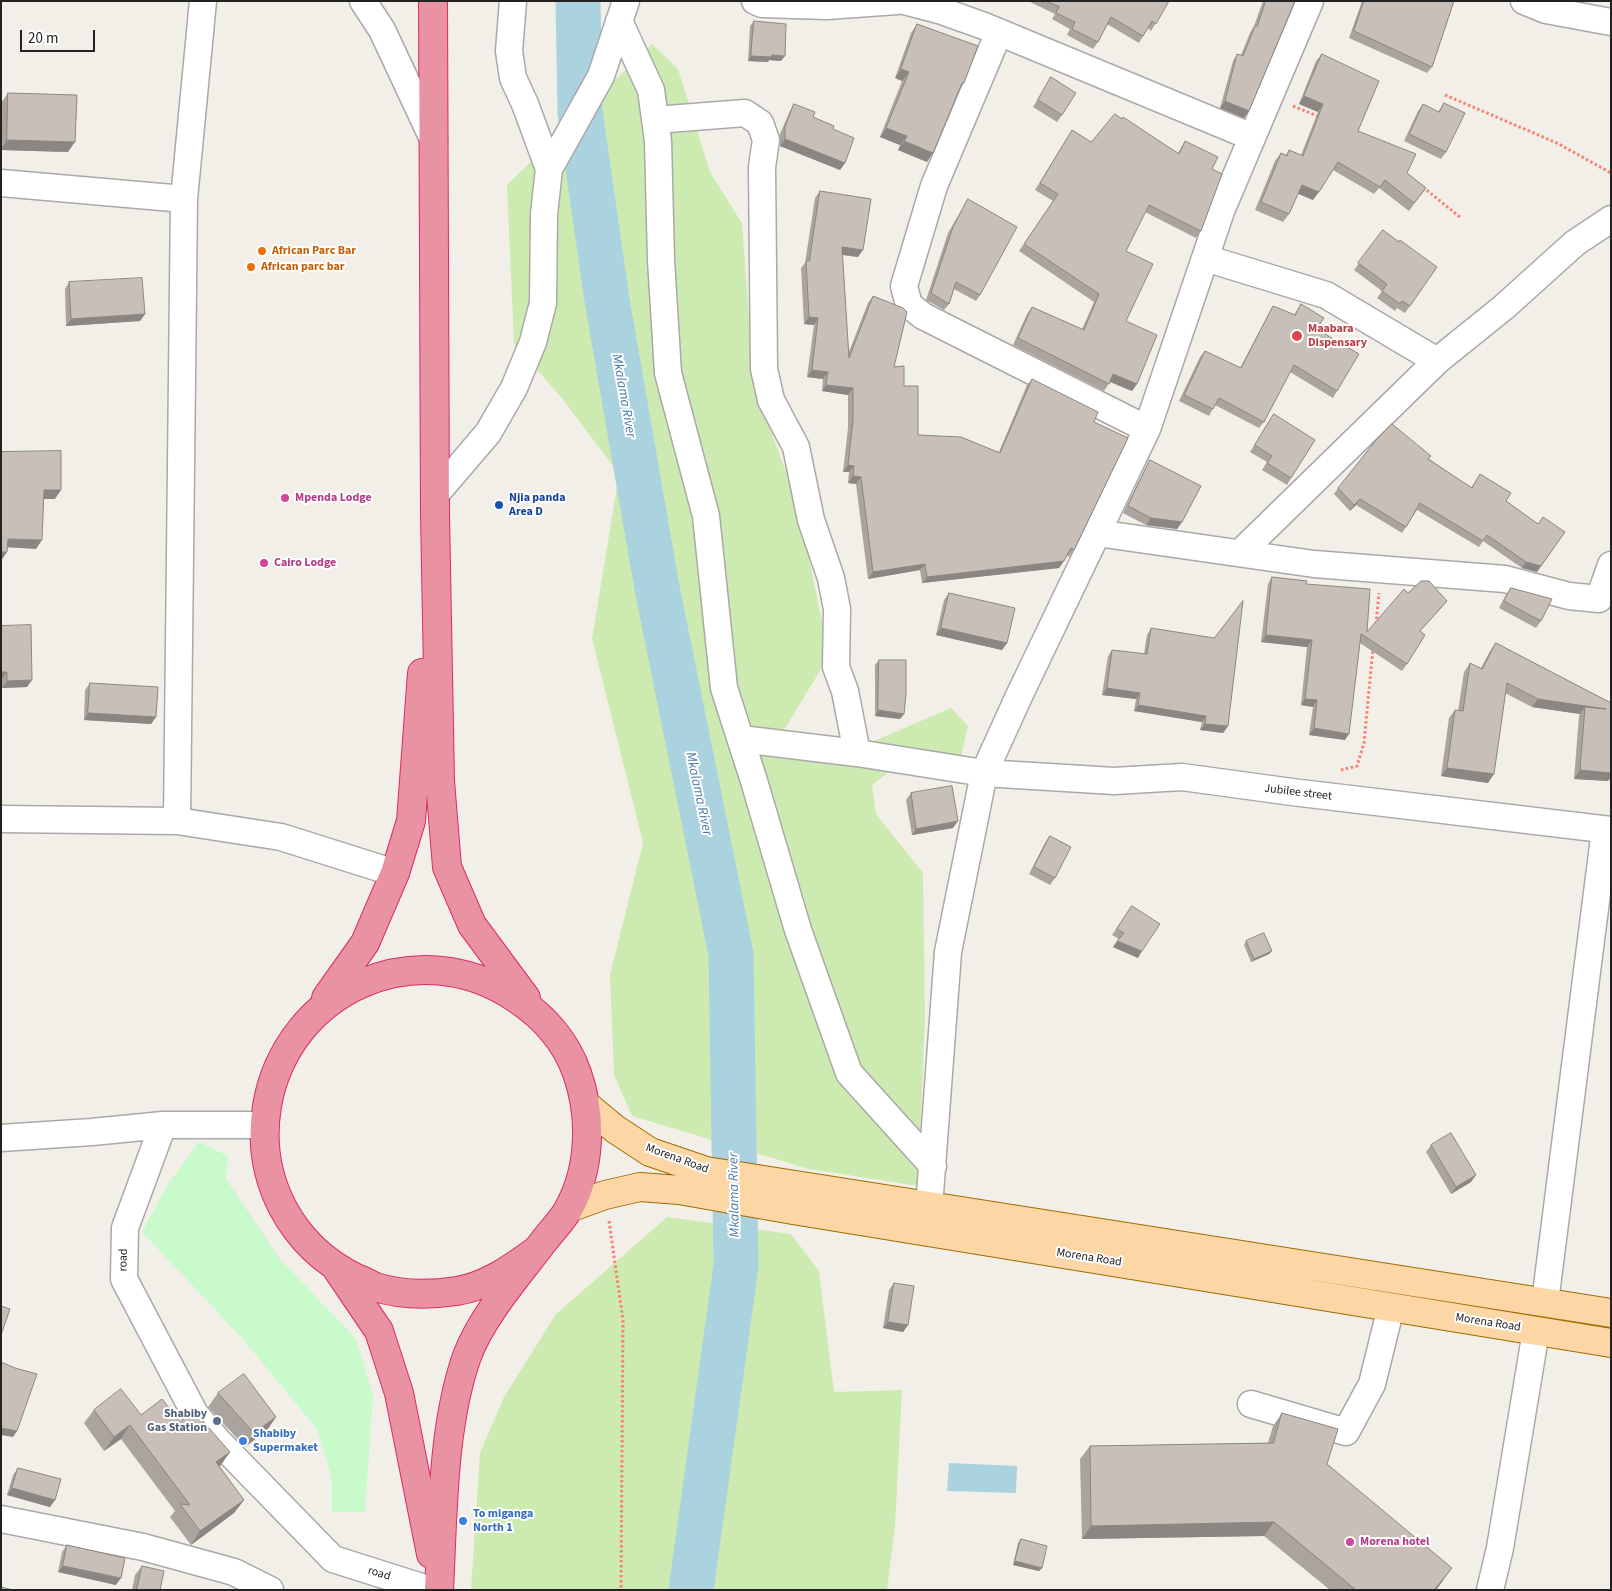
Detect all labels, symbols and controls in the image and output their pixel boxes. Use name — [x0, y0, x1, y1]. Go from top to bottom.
scale bar — [22, 20, 98, 52]
text: 20 m — [28, 28, 58, 49]
place label: African Parc Bar — [272, 244, 356, 258]
marker: African Parc Bar — [256, 245, 268, 257]
place label: African parc bar — [261, 260, 345, 274]
marker: African parc bar — [245, 261, 257, 273]
place label: Maabara Dispensary — [1308, 322, 1367, 350]
marker: Maabara Dispensary — [1290, 329, 1304, 343]
water label: Mkalama River — [607, 353, 639, 439]
place label: Mpenda Lodge — [295, 491, 372, 505]
place label: Njia panda Area D — [509, 491, 565, 519]
marker: Mpenda Lodge — [279, 492, 291, 504]
marker: Njia panda Area D — [493, 499, 505, 511]
place label: Cairo Lodge — [274, 556, 336, 570]
marker: Cairo Lodge — [258, 557, 270, 569]
water label: Mkalama River — [681, 751, 715, 837]
street label: Jubilee street — [1263, 782, 1333, 804]
street label: Morena Road — [644, 1141, 710, 1177]
water label: Mkalama River — [726, 1152, 744, 1238]
street label: Morena Road — [1055, 1246, 1123, 1270]
street label: road — [117, 1248, 131, 1272]
street label: Morena Road — [1454, 1311, 1522, 1335]
place label: Shabiby Gas Station — [147, 1407, 207, 1435]
marker: Shabiby Gas Station — [211, 1415, 223, 1427]
place label: Shabiby Supermaket — [253, 1427, 318, 1455]
marker: Shabiby Supermaket — [237, 1435, 249, 1447]
place label: To miganga North 1 — [473, 1507, 533, 1535]
marker: To miganga North 1 — [457, 1515, 469, 1527]
place label: Morena hotel — [1360, 1535, 1429, 1549]
marker: Morena hotel — [1344, 1536, 1356, 1548]
street label: road — [366, 1564, 392, 1584]

